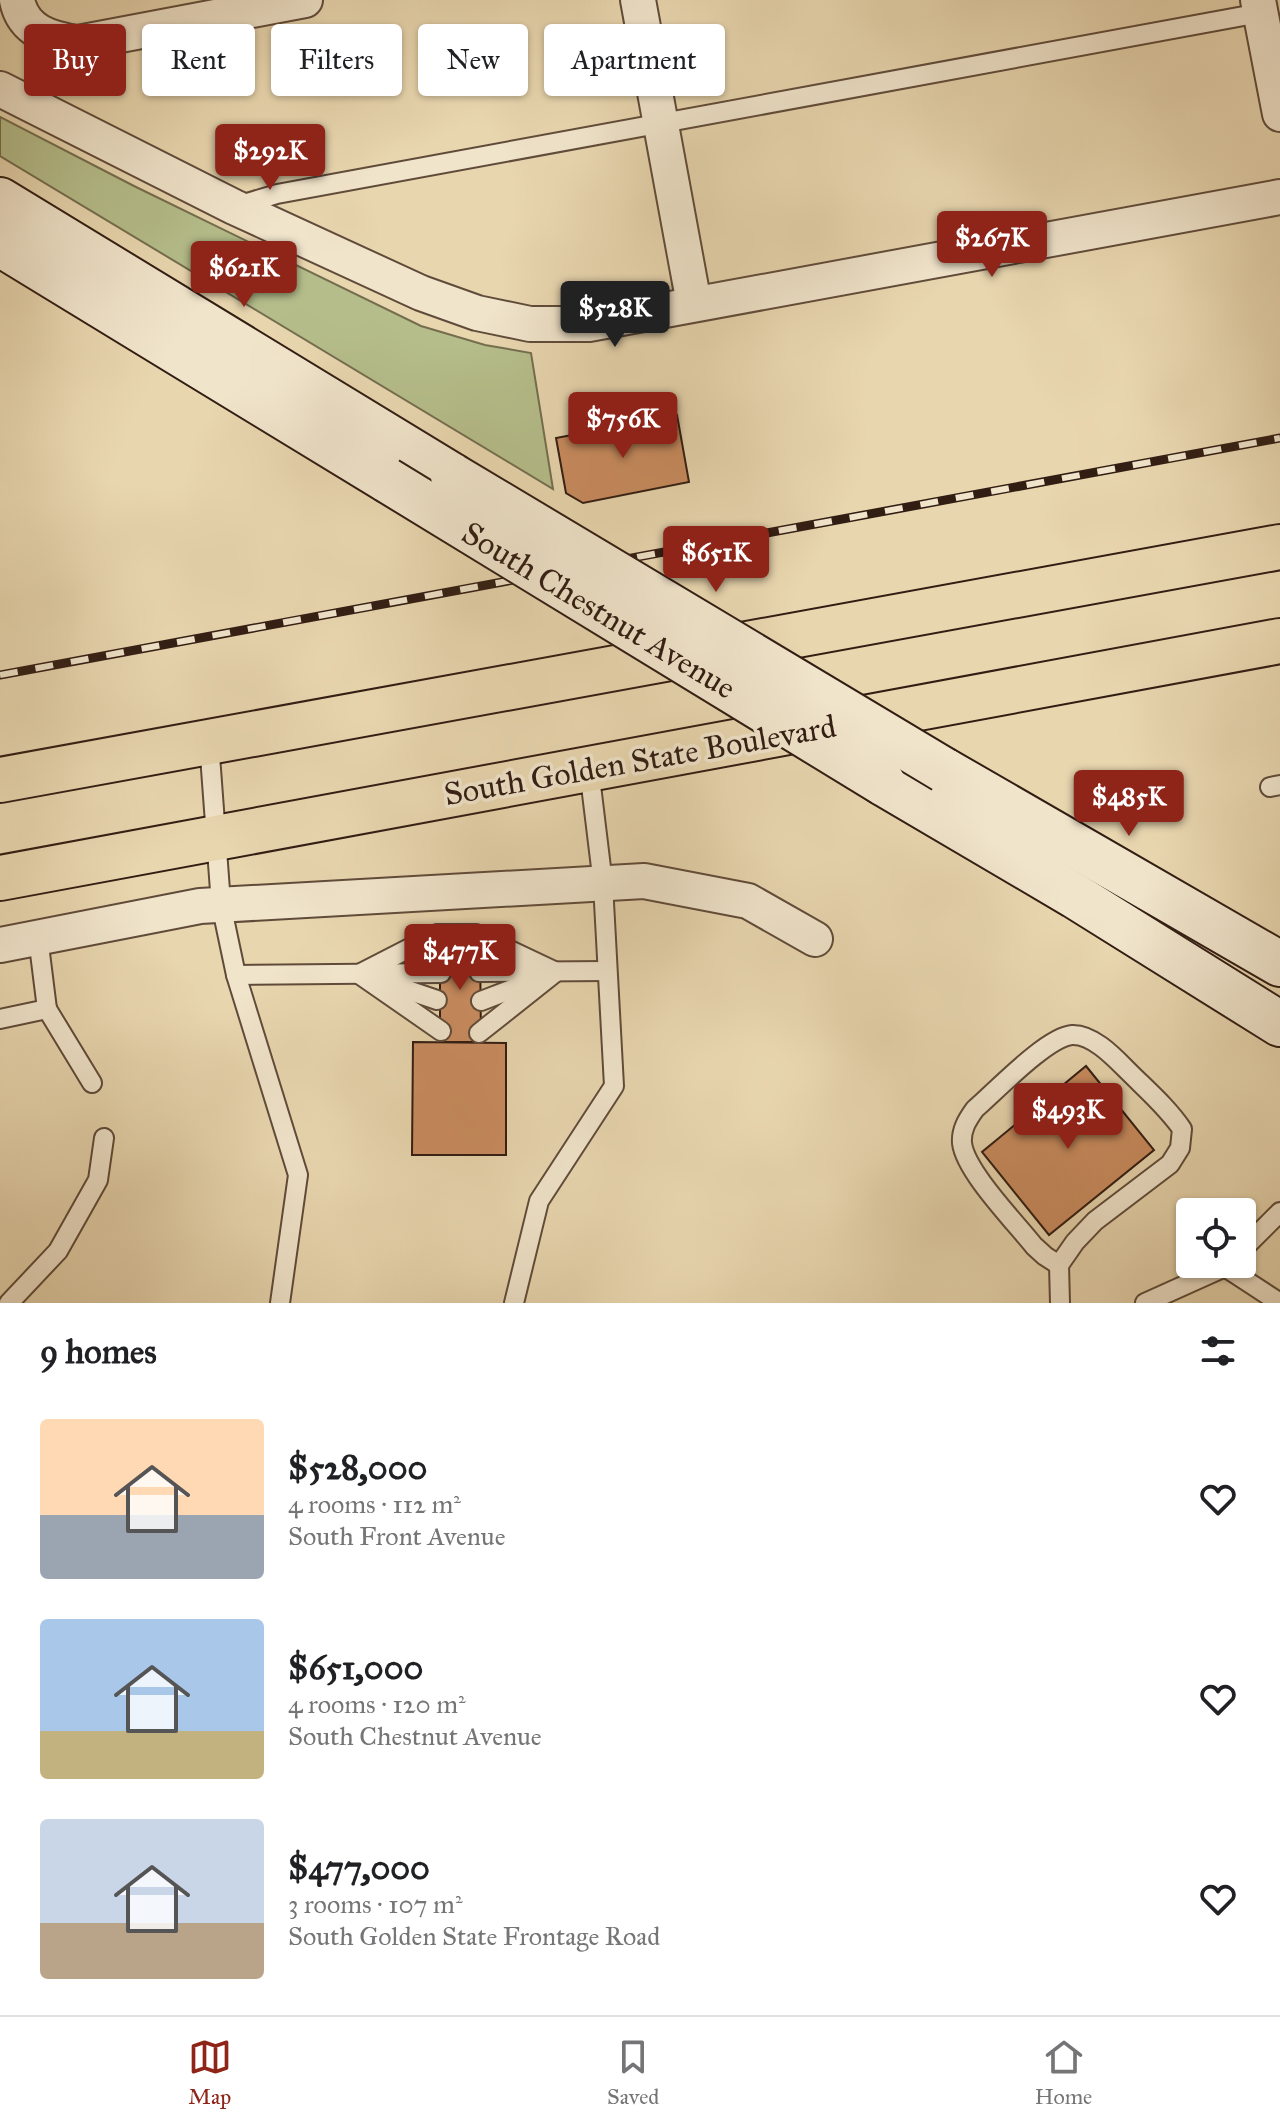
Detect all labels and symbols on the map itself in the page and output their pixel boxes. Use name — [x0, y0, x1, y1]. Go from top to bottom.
pin: $292K — [214, 124, 326, 192]
pin: $267K — [936, 211, 1048, 279]
pin: $621K — [188, 241, 300, 309]
pin: $528K — [559, 281, 671, 349]
pin: $756K — [567, 392, 679, 460]
street label: South Chestnut Avenue — [455, 513, 743, 708]
pin: $651K — [660, 526, 772, 594]
street label: South Golden State Boulevard — [441, 707, 839, 814]
pin: $485K — [1073, 770, 1185, 838]
pin: $477K — [404, 924, 516, 992]
pin: $493K — [1012, 1083, 1124, 1151]

